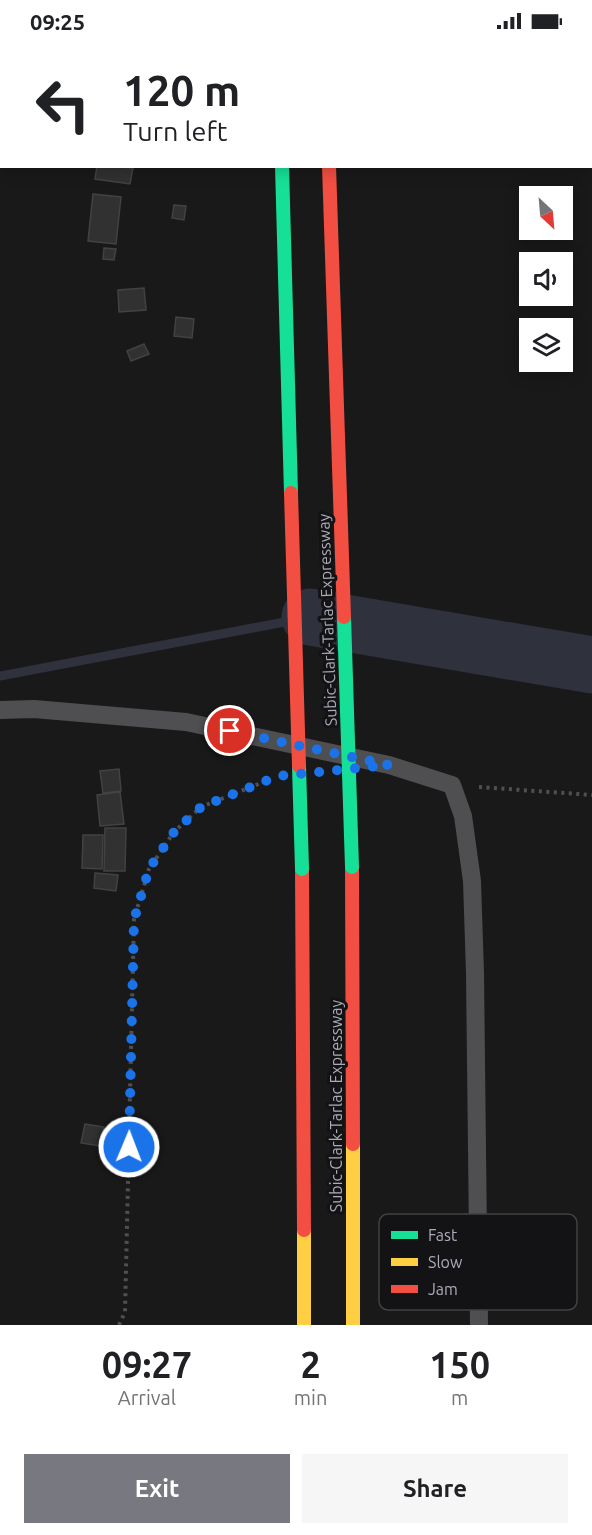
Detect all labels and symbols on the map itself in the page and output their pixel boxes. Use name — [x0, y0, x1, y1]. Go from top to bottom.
north arrow — [519, 186, 573, 240]
street label: Subic-Clark-Tarlac Expressway — [314, 513, 340, 726]
pin — [204, 705, 255, 756]
street label: Subic-Clark-Tarlac Expressway — [327, 1000, 345, 1212]
position arrow — [97, 1115, 161, 1179]
legend — [379, 1214, 577, 1310]
text: Fast — [428, 1226, 458, 1244]
text: Slow — [428, 1253, 463, 1271]
text: Jam — [428, 1280, 458, 1298]

